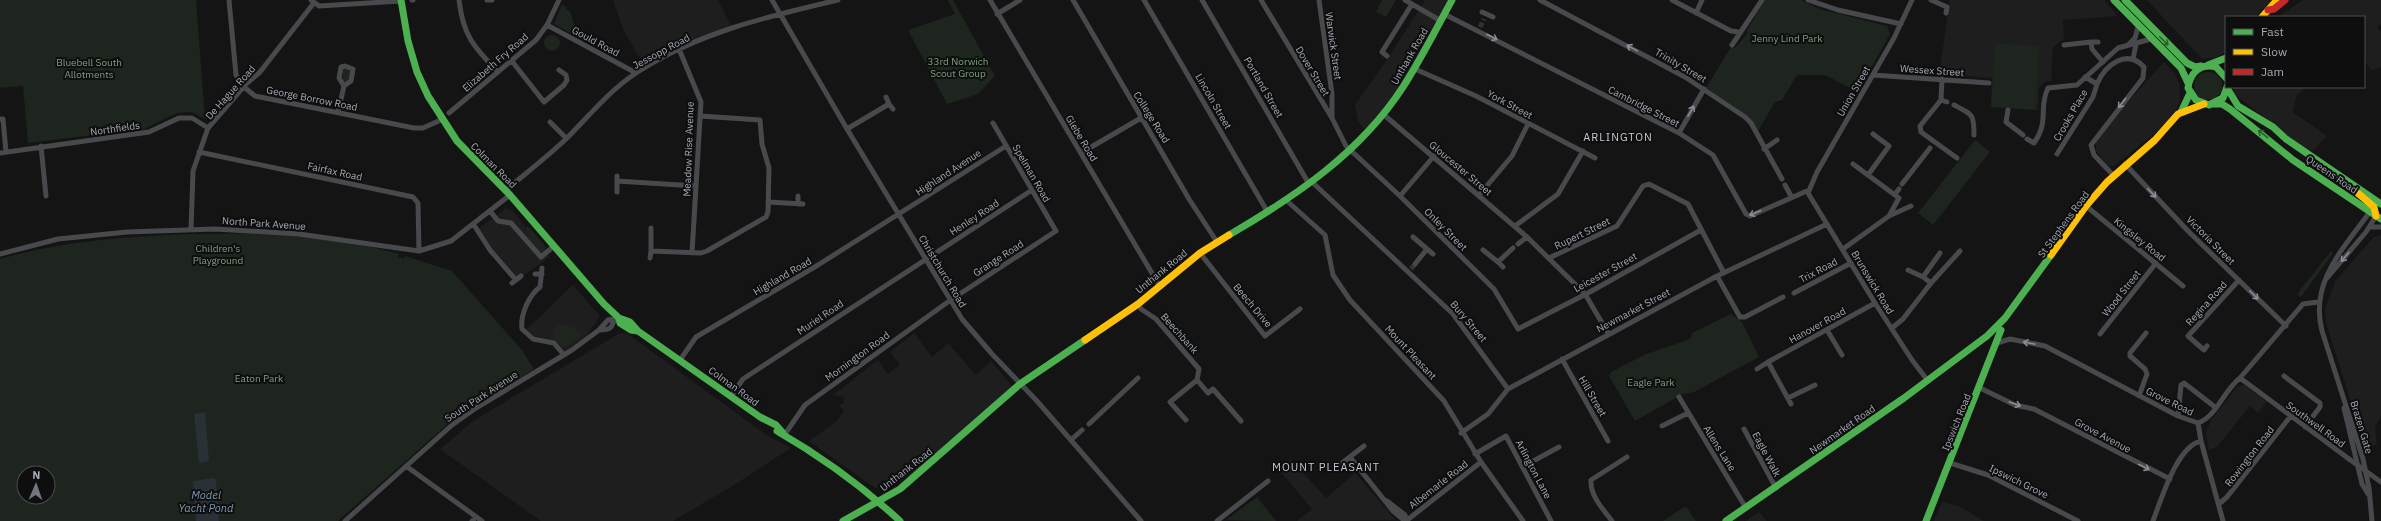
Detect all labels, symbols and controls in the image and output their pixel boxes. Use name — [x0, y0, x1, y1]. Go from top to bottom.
street label: Warwick Street — [1322, 11, 1345, 81]
legend — [2225, 16, 2365, 88]
street label: Gould Road — [570, 23, 622, 59]
text: Fast — [2261, 24, 2284, 39]
street label: Unthank Road — [1388, 26, 1431, 87]
street label: Elizabeth Fry Road — [460, 30, 531, 95]
street label: Jessopp Road — [630, 31, 692, 72]
park label: Jenny Lind Park — [1752, 32, 1823, 45]
one-way arrow — [1486, 34, 1498, 41]
one-way arrow — [2159, 36, 2169, 46]
one-way arrow — [1626, 43, 1638, 51]
street label: Dover Street — [1293, 44, 1333, 99]
text: Slow — [2261, 44, 2287, 59]
street label: Trinity Street — [1652, 45, 1709, 86]
park label: 33rd Norwich Scout Group — [927, 55, 989, 80]
street label: Portland Street — [1241, 55, 1286, 120]
park label: Bluebell South Allotments — [56, 56, 122, 81]
street label: De Hague Road — [203, 62, 258, 122]
street label: Wessex Street — [1900, 62, 1965, 79]
street label: Union Street — [1834, 63, 1873, 119]
text: Jam — [2261, 64, 2284, 79]
street label: Lincoln Street — [1192, 71, 1235, 132]
street label: George Borrow Road — [265, 83, 359, 114]
street label: Cambridge Street — [1606, 83, 1682, 130]
street label: Crooks Place — [2050, 86, 2091, 144]
street label: York Street — [1485, 87, 1535, 122]
street label: College Road — [1130, 89, 1173, 146]
one-way arrow — [2118, 98, 2126, 109]
street label: Meadow Rise Avenue — [680, 101, 697, 197]
one-way arrow — [1687, 105, 1695, 117]
street label: Glebe Road — [1063, 113, 1100, 164]
street label: Northfields — [89, 119, 141, 138]
district label: ARLINGTON — [1583, 130, 1653, 144]
one-way arrow — [2258, 130, 2269, 139]
street label: Gloucester Street — [1426, 138, 1495, 199]
street label: Colman Road — [468, 140, 519, 191]
street label: Spelman Road — [1010, 142, 1053, 205]
street label: Highland Avenue — [913, 146, 984, 199]
street label: Queens Road — [2303, 152, 2360, 196]
street label: Fairfax Road — [306, 159, 364, 184]
street label: St Stephens Road — [2035, 188, 2092, 260]
one-way arrow — [2147, 188, 2157, 198]
street label: Henley Road — [947, 197, 1002, 238]
street label: Onley Street — [1421, 205, 1470, 254]
one-way arrow — [1750, 209, 1762, 217]
street label: Victoria Street — [2183, 213, 2238, 268]
street label: North Park Avenue — [222, 214, 307, 233]
street label: Rupert Street — [1552, 214, 1613, 253]
street label: Kingsley Road — [2111, 214, 2168, 264]
street label: Christchurch Road — [916, 233, 969, 310]
street label: Grange Road — [971, 237, 1026, 280]
park label: Children's Playground — [193, 242, 243, 267]
street label: Unthank Road — [1133, 246, 1190, 296]
street label: Brunswick Road — [1848, 248, 1897, 317]
street label: Leicester Street — [1571, 249, 1640, 295]
one-way arrow — [2341, 252, 2350, 262]
street label: Highland Road — [751, 254, 814, 298]
street label: Trix Road — [1797, 255, 1840, 286]
street label: Wood Street — [2099, 267, 2144, 319]
street label: Regina Road — [2183, 278, 2230, 328]
street label: Beech Drive — [1230, 281, 1275, 330]
street label: Newmarket Street — [1594, 285, 1673, 335]
one-way arrow — [2249, 290, 2259, 300]
street label: Muriel Road — [794, 297, 846, 338]
street label: Bury Street — [1447, 298, 1490, 345]
street label: Hanover Road — [1787, 304, 1848, 346]
street label: Beechbank — [1158, 310, 1202, 357]
street label: Mount Pleasant — [1382, 322, 1440, 383]
street label: Mornington Road — [822, 329, 892, 384]
one-way arrow — [2023, 339, 2036, 347]
street label: Colman Road — [706, 364, 762, 409]
street label: South Park Avenue — [442, 368, 521, 425]
park label: Eaton Park — [235, 372, 284, 385]
street label: Hill Street — [1576, 374, 1610, 419]
park label: Eagle Park — [1627, 376, 1675, 389]
street label: Grove Road — [2144, 384, 2196, 419]
street label: Ipswich Road — [1939, 392, 1974, 453]
street label: Southwell Road — [2284, 399, 2348, 450]
street label: Brazen Gate — [2347, 399, 2376, 456]
one-way arrow — [2009, 401, 2021, 409]
street label: Newmarket Road — [1807, 402, 1878, 457]
street label: Grove Avenue — [2072, 415, 2134, 456]
street label: Allens Lane — [1700, 423, 1739, 474]
street label: Rowington Road — [2222, 424, 2277, 489]
street label: Eagle Walk — [1749, 429, 1784, 480]
street label: Arlington Lane — [1513, 438, 1555, 501]
street label: Unthank Road — [877, 445, 935, 494]
street label: Albemarle Road — [1406, 457, 1471, 512]
district label: MOUNT PLEASANT — [1272, 460, 1380, 474]
street label: Ipswich Grove — [1987, 462, 2051, 502]
one-way arrow — [2138, 463, 2150, 471]
north arrow — [16, 465, 56, 505]
text: N — [32, 468, 41, 482]
water label: Model Yacht Pond — [179, 488, 234, 515]

